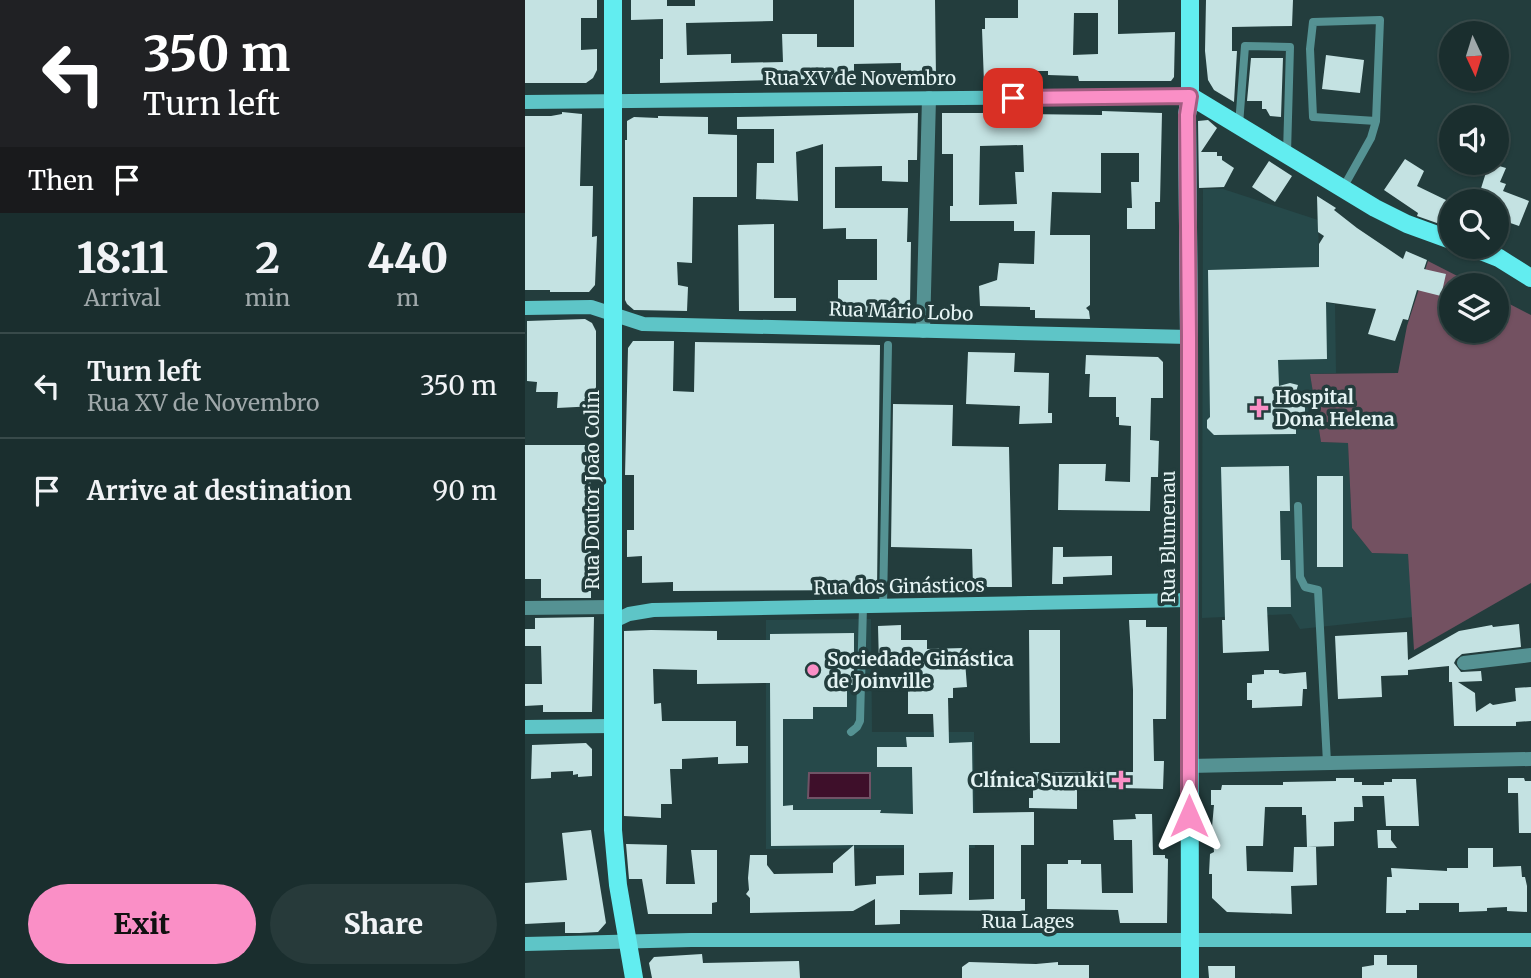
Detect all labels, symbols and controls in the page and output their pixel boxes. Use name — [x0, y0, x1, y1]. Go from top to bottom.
north arrow — [1439, 21, 1509, 91]
map controls — [1439, 21, 1509, 343]
text: 350 m — [143, 23, 290, 84]
icon: left — [28, 28, 119, 119]
street label: Rua XV de Novembro — [764, 66, 956, 90]
pin — [983, 68, 1043, 128]
icon: arrive — [994, 79, 1032, 117]
text: Turn left — [143, 84, 280, 124]
button: sound — [1439, 105, 1509, 175]
icon: arrive — [108, 161, 146, 199]
text: Then — [28, 164, 94, 197]
button: search — [1439, 189, 1509, 259]
text: 18:11 — [77, 232, 168, 284]
text: 2 — [255, 232, 280, 284]
text: 440 — [367, 232, 448, 284]
button: layers — [1439, 273, 1509, 343]
text: Arrival — [84, 283, 161, 312]
text: min — [245, 283, 290, 312]
text: m — [396, 283, 419, 312]
street label: Rua Mário Lobo — [828, 296, 974, 326]
text: Turn left — [87, 355, 201, 388]
icon: left — [28, 367, 66, 405]
text: 350 m — [420, 369, 497, 402]
place label: Hospital Dona Helena — [1275, 385, 1395, 431]
text: Rua XV de Novembro — [87, 388, 319, 417]
street label: Rua Doutor João Colin — [580, 390, 604, 590]
marker: Hospital Dona Helena — [1249, 398, 1269, 418]
street label: Rua Blumenau — [1156, 471, 1180, 603]
icon: arrive — [28, 472, 66, 510]
text: Arrive at destination — [87, 474, 352, 507]
text: 90 m — [433, 474, 497, 507]
street label: Rua dos Ginásticos — [813, 573, 985, 599]
place label: Sociedade Ginástica de Joinville — [827, 647, 1014, 693]
marker: Sociedade Ginástica de Joinville — [805, 662, 821, 678]
place label: Clínica Suzuki — [971, 768, 1105, 792]
marker: Clínica Suzuki — [1111, 770, 1131, 790]
position arrow — [1152, 779, 1226, 853]
button: Exit — [28, 884, 256, 964]
button: Share — [270, 884, 497, 964]
street label: Rua Lages — [982, 909, 1074, 933]

